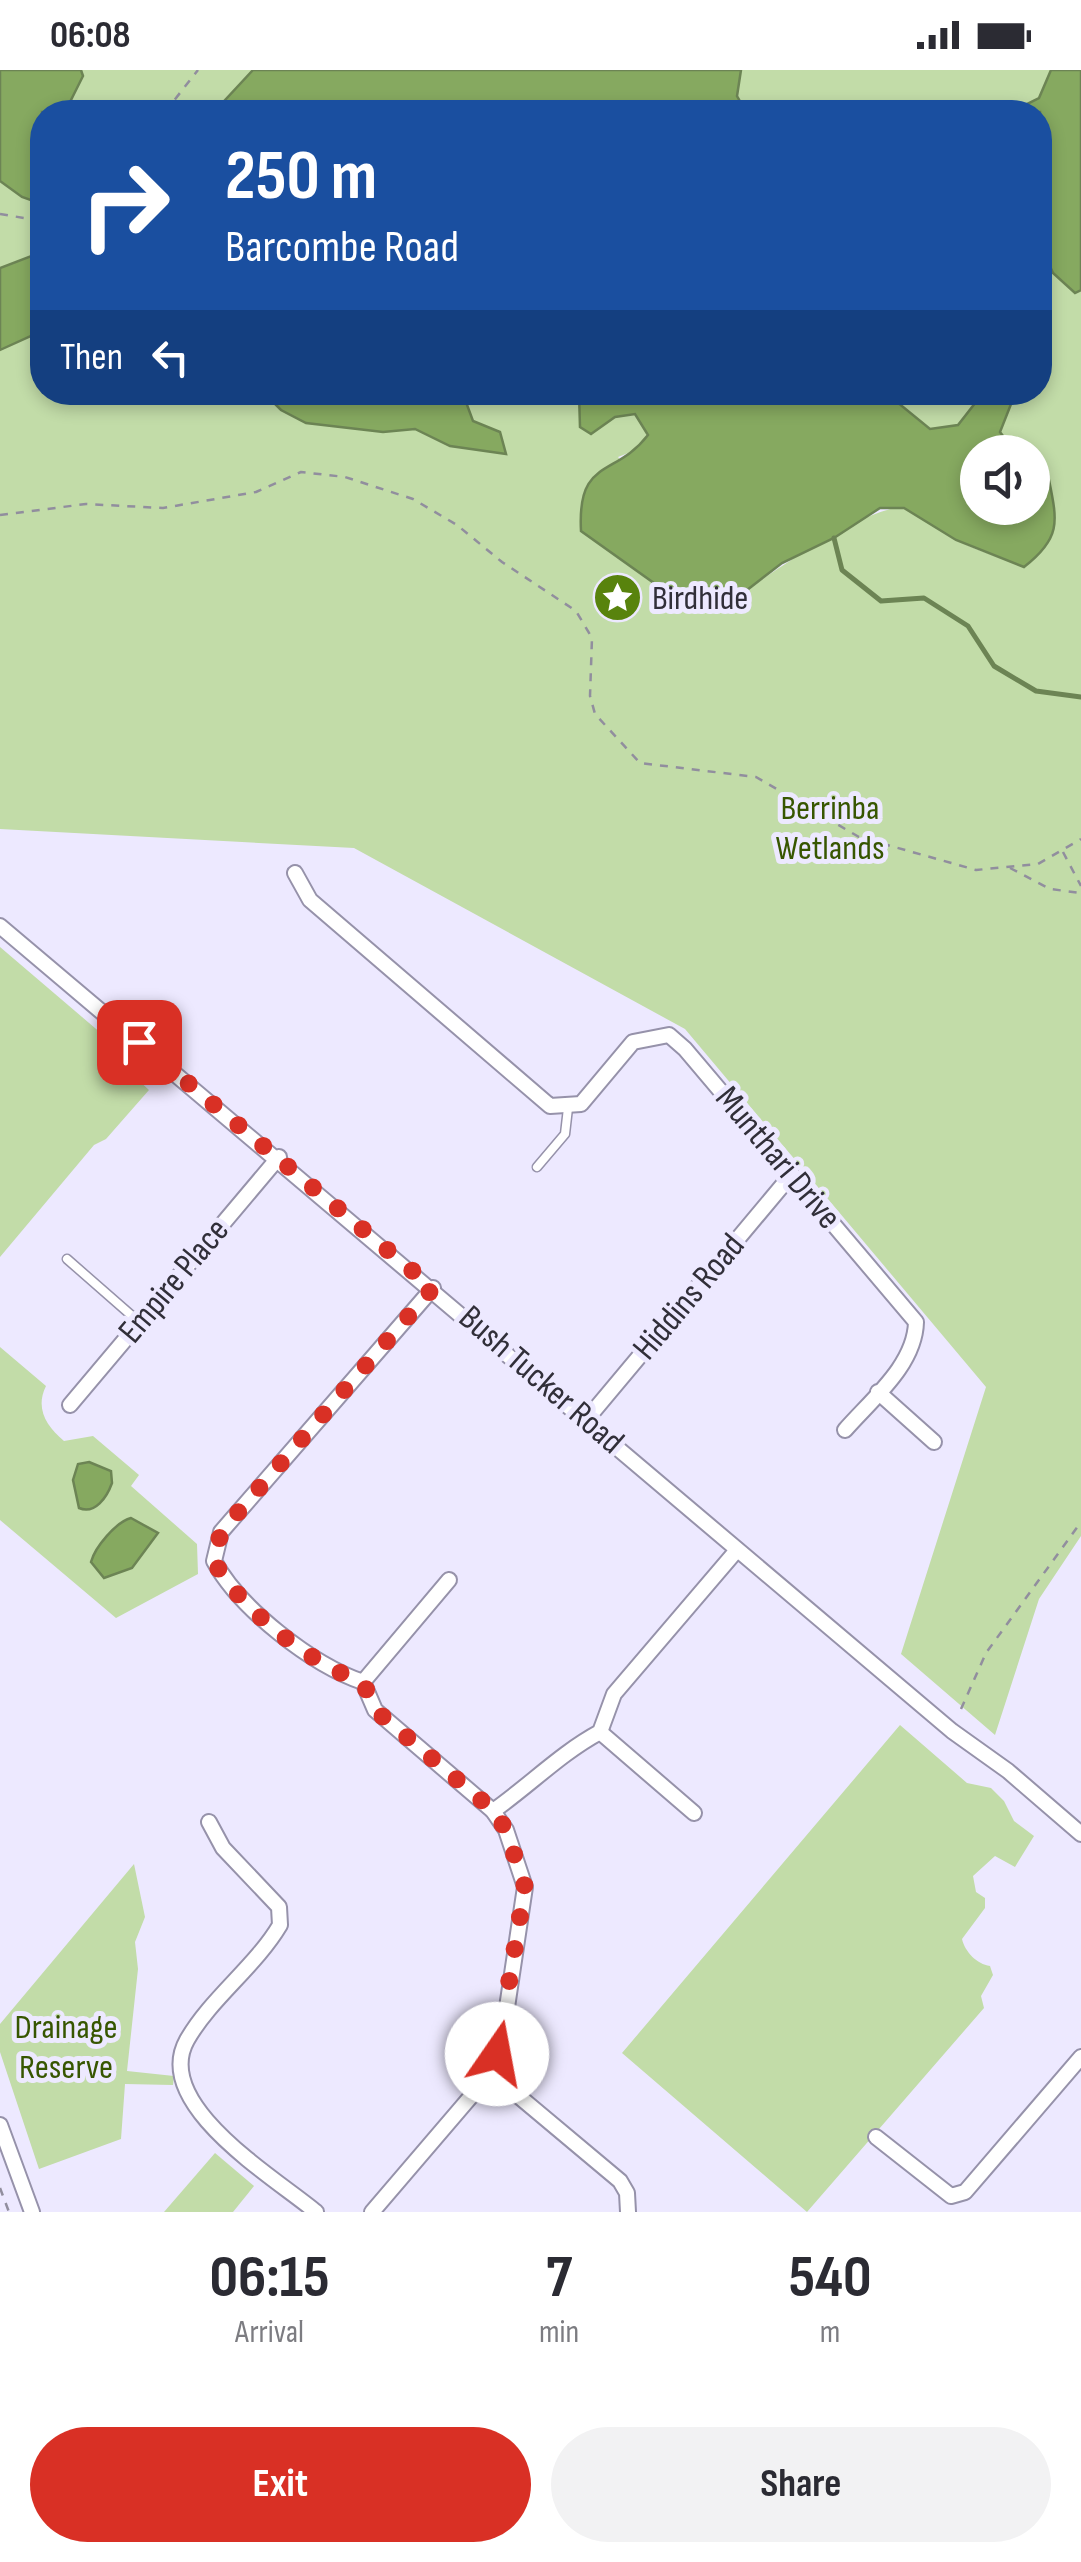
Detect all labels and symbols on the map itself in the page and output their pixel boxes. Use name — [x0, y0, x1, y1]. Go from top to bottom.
place icon: Birdhide — [591, 572, 643, 624]
place label: Birdhide — [652, 577, 748, 620]
park label: Berrinba Wetlands — [776, 787, 884, 870]
pin — [97, 1000, 182, 1085]
street label: Munthari Drive — [706, 1078, 850, 1238]
street label: Empire Place — [109, 1210, 239, 1352]
street label: Hiddins Road — [624, 1225, 754, 1369]
street label: Bush Tucker Road — [450, 1297, 632, 1463]
position arrow — [445, 2002, 549, 2106]
park label: Drainage Reserve — [14, 2006, 118, 2089]

